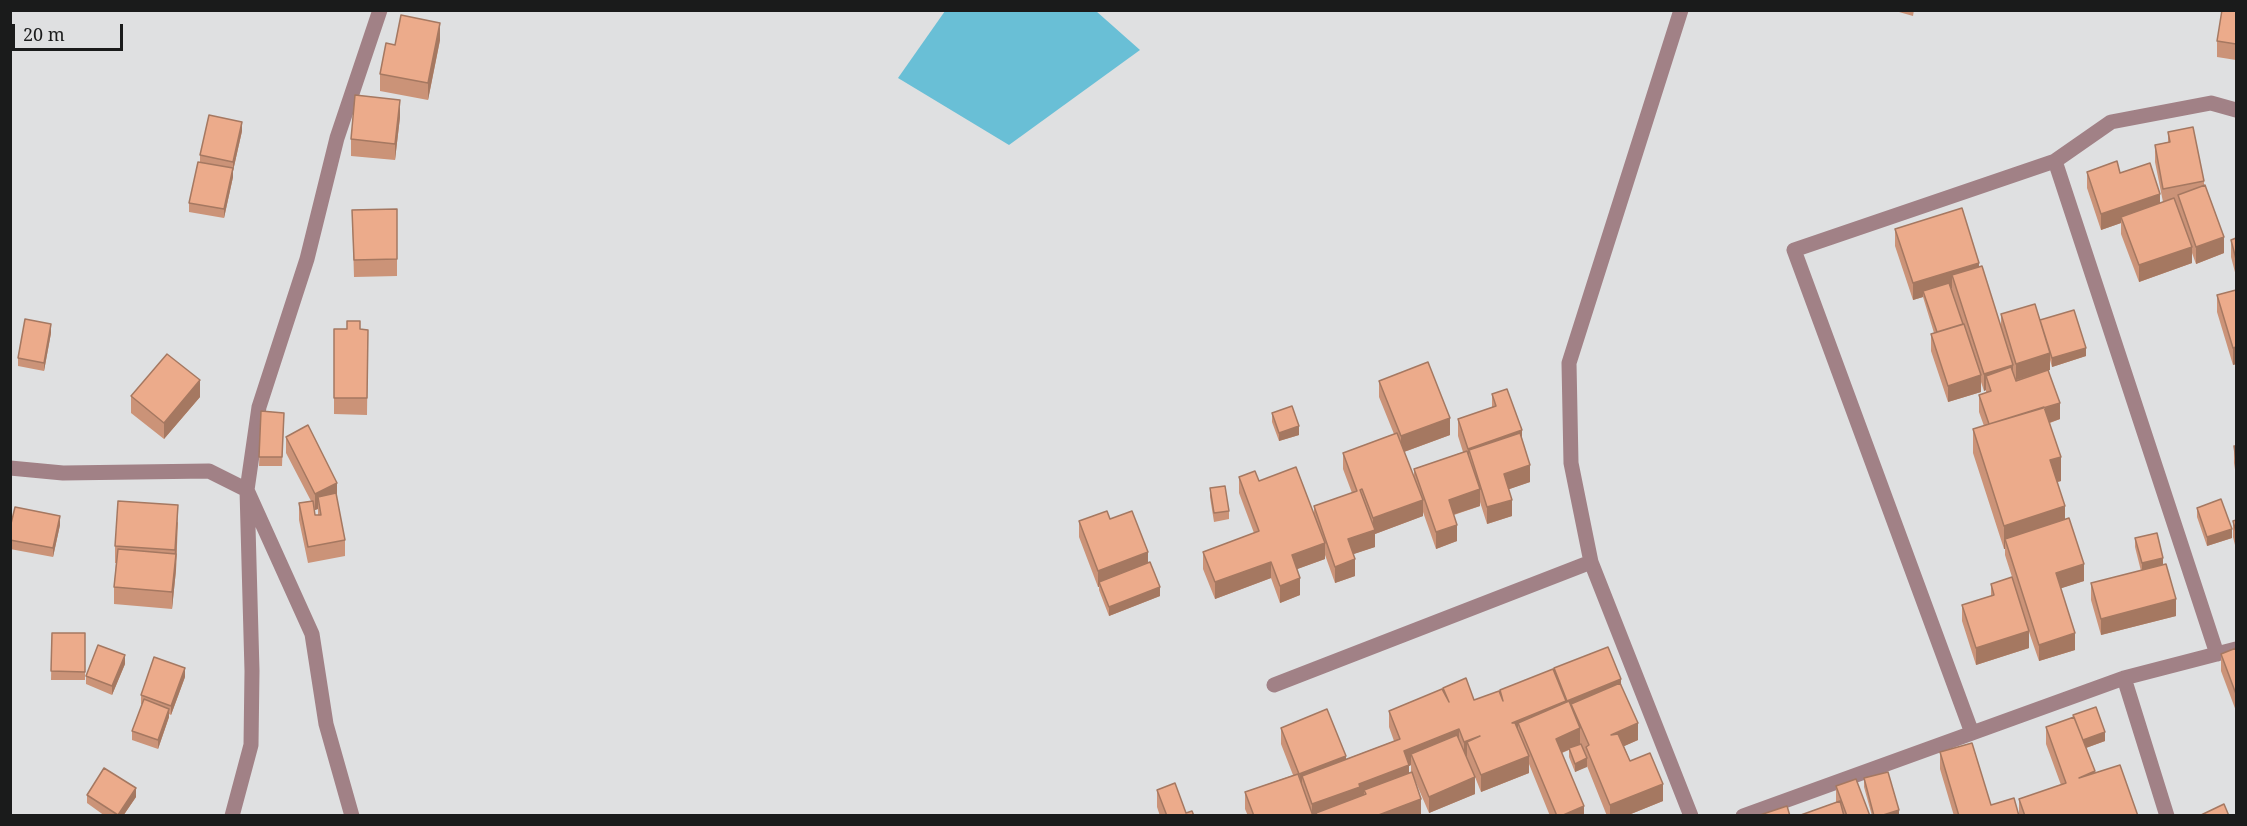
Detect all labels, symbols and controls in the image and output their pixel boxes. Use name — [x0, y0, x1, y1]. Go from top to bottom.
scale bar — [15, 12, 126, 50]
text: 20 m — [23, 22, 65, 46]

